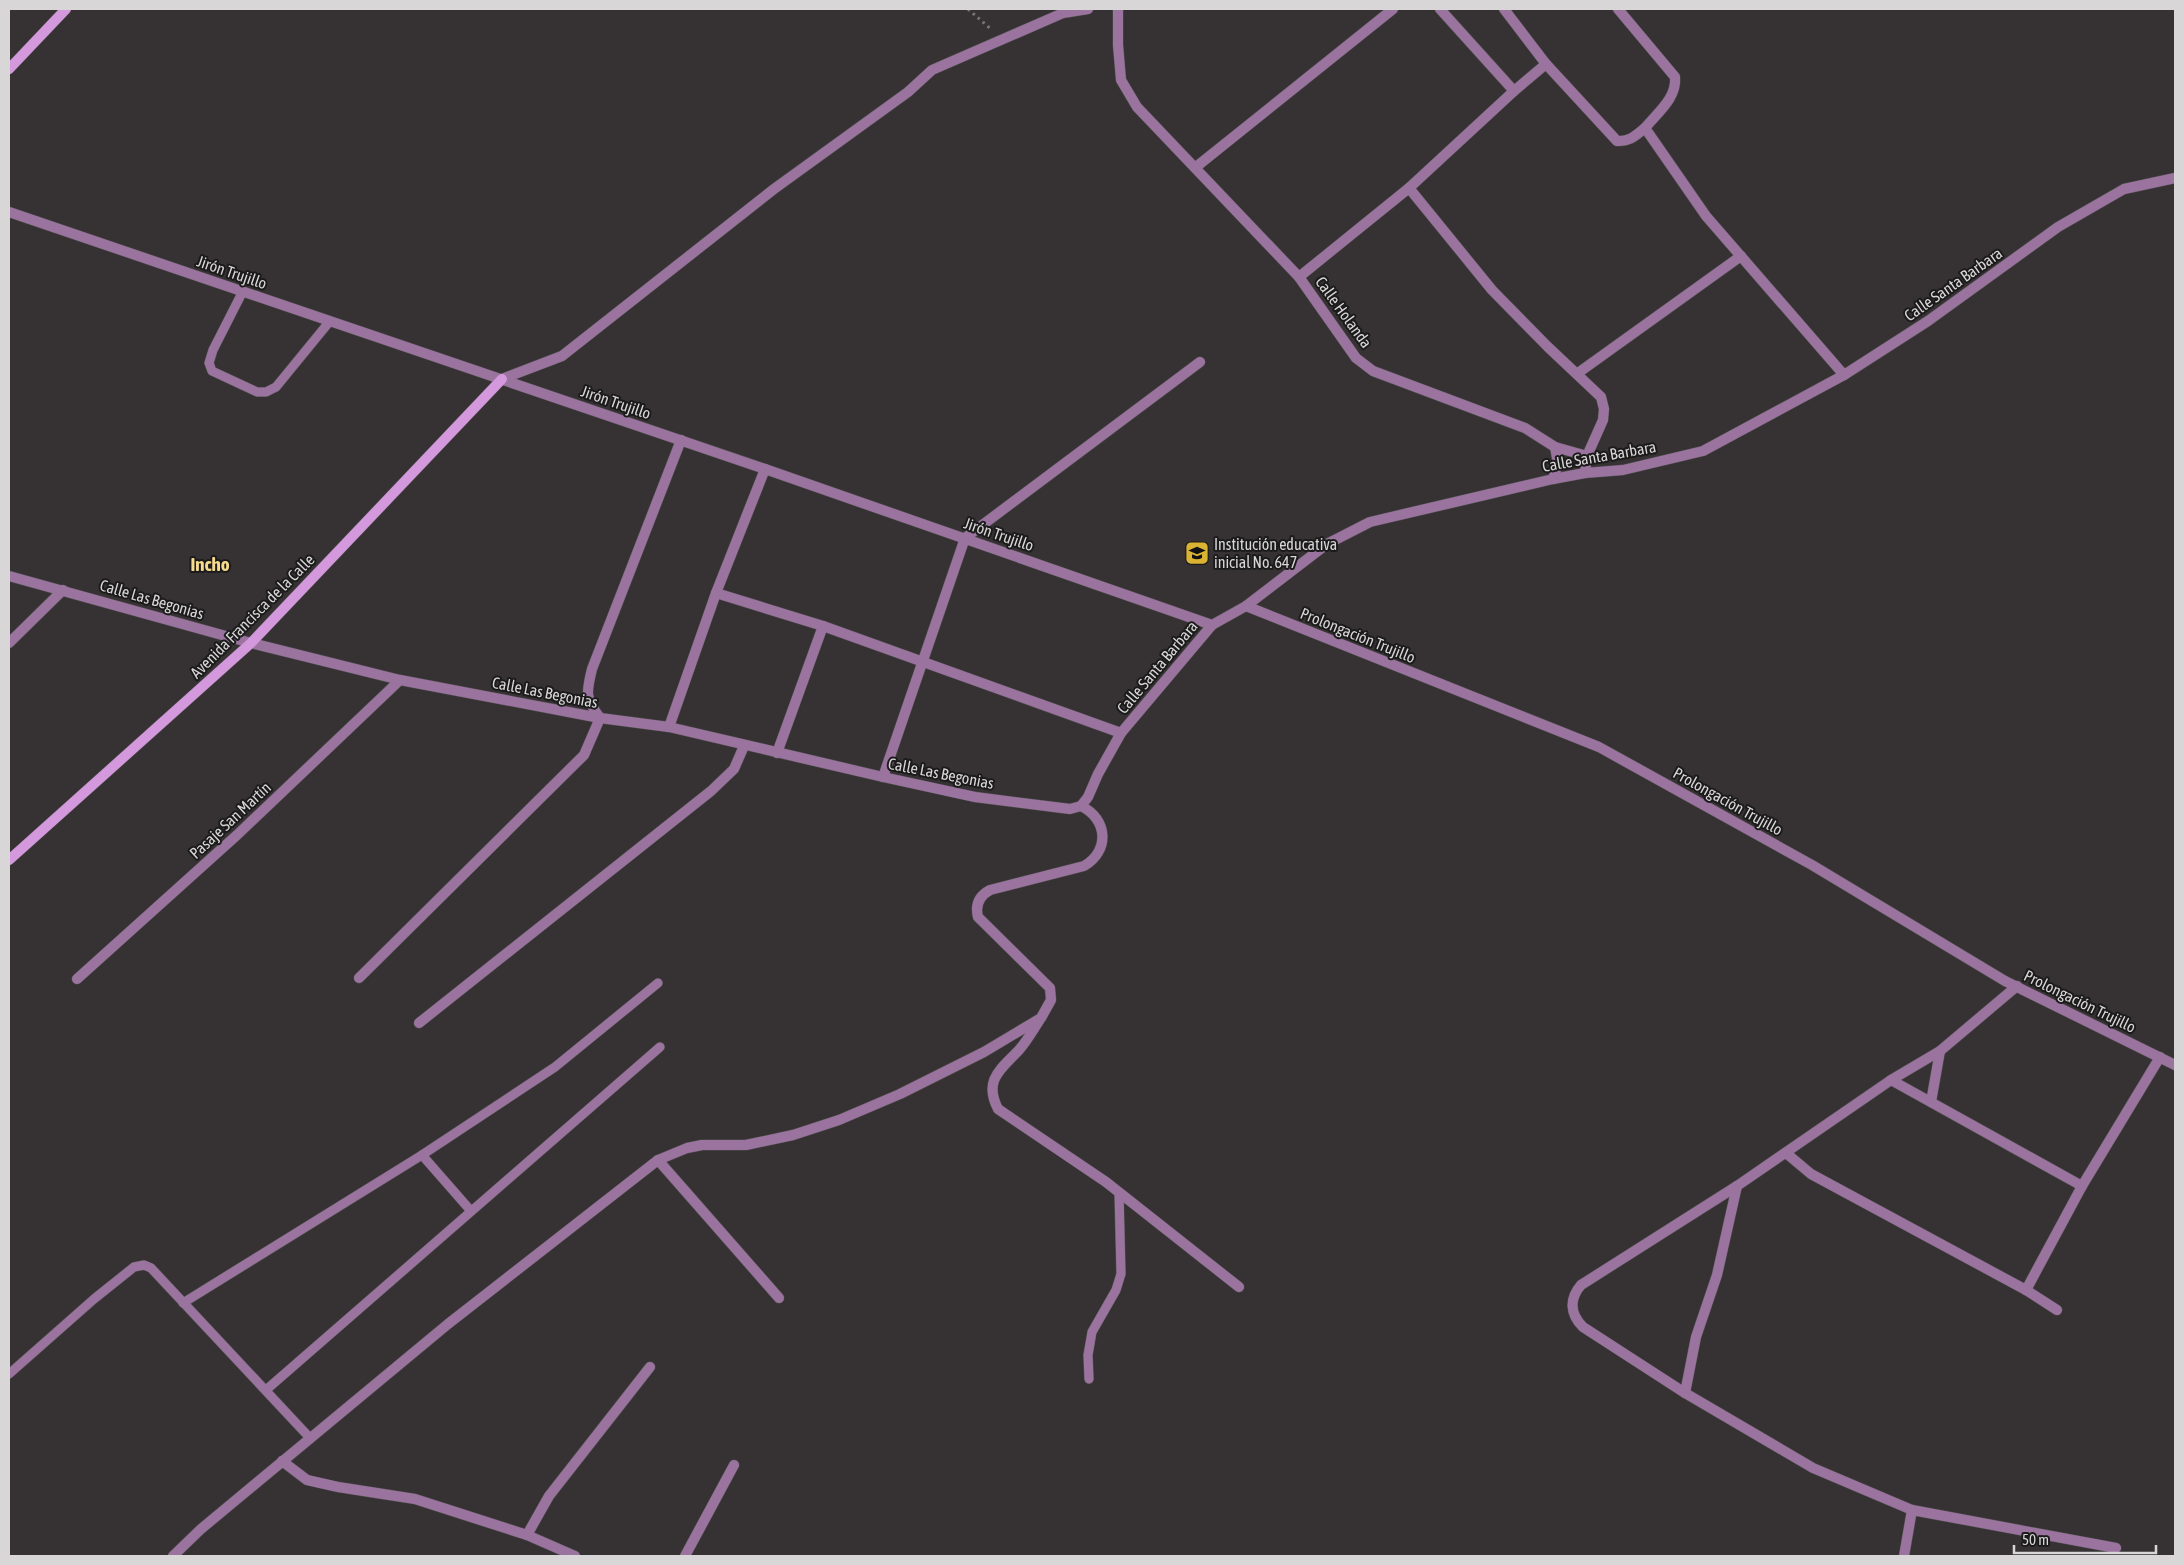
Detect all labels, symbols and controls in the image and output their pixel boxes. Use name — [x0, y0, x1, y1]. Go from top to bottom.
street label: Calle Santa Barbara — [1901, 244, 2005, 324]
street label: Jirón Trujillo — [194, 252, 269, 293]
street label: Calle Holanda — [1312, 273, 1376, 351]
street label: Jirón Trujillo — [578, 382, 653, 423]
street label: Calle Santa Barbara — [1541, 437, 1657, 475]
street label: Jirón Trujillo — [961, 514, 1036, 555]
place label: Institución educativa inicial No. 647 — [1214, 535, 1337, 571]
school or university icon: Institución educativa inicial No. 647 — [1184, 540, 1210, 566]
street label: Avenida Francisca de la Calle — [186, 550, 318, 682]
district label: Incho — [190, 553, 230, 575]
street label: Calle Las Begonias — [98, 576, 206, 624]
street label: Prolongación Trujillo — [1298, 604, 1418, 667]
street label: Calle Santa Barbara — [1113, 617, 1201, 717]
street label: Calle Las Begonias — [490, 673, 600, 712]
street label: Calle Las Begonias — [886, 754, 996, 793]
street label: Prolongación Trujillo — [1670, 763, 1786, 839]
street label: Pasaje San Martín — [186, 778, 275, 863]
street label: Prolongación Trujillo — [2021, 966, 2139, 1037]
scale bar — [2014, 1522, 2156, 1554]
text: 50 m — [2022, 1531, 2049, 1548]

